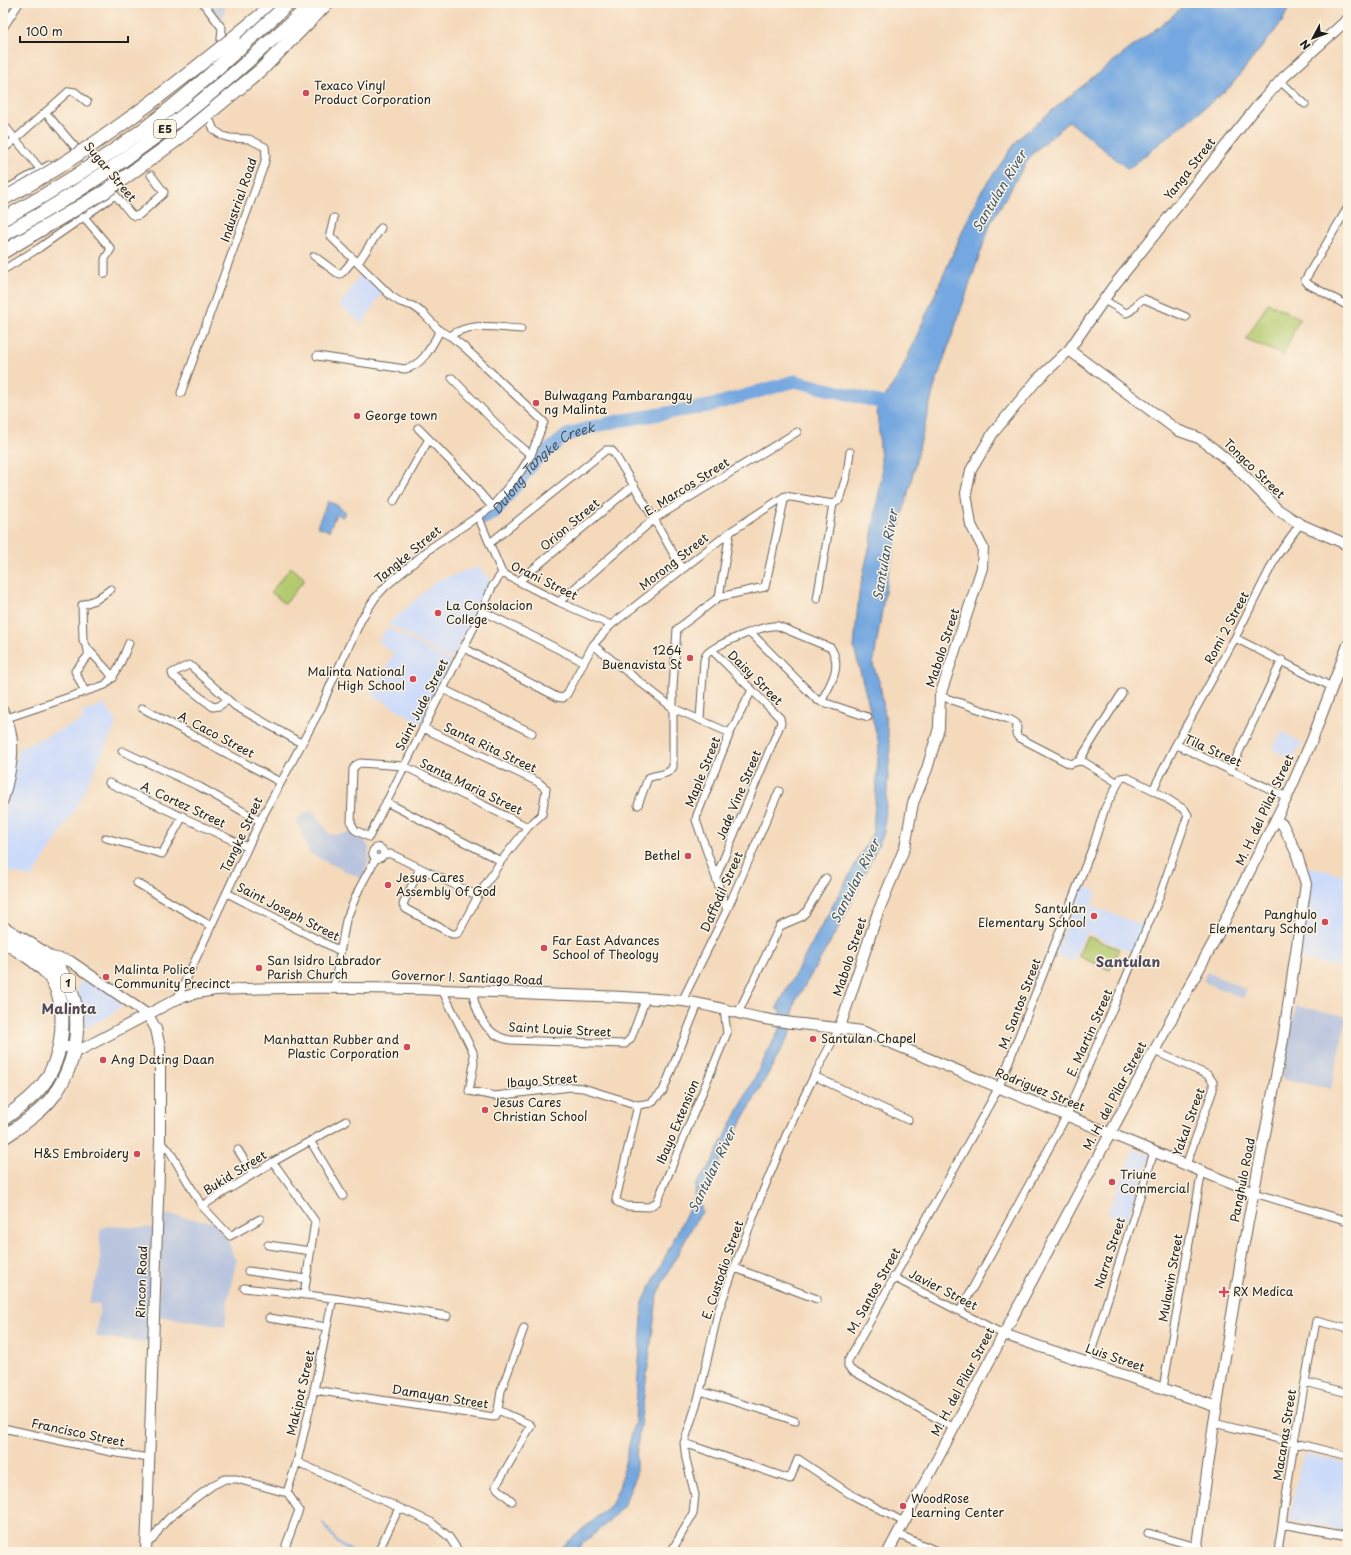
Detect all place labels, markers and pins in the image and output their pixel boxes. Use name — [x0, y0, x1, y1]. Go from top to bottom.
place label: Texaco Vinyl Product Corporation — [314, 76, 431, 108]
marker: Texaco Vinyl Product Corporation — [301, 88, 311, 98]
place label: Bulwagang Pambarangay ng Malinta — [544, 386, 692, 418]
marker: Bulwagang Pambarangay ng Malinta — [531, 398, 541, 408]
place label: George town — [365, 406, 437, 424]
marker: George town — [352, 411, 362, 421]
place label: La Consolacion College — [446, 596, 533, 628]
marker: La Consolacion College — [433, 608, 443, 618]
place label: 1264 Buenavista St — [601, 641, 682, 673]
marker: 1264 Buenavista St — [685, 653, 695, 663]
place label: Malinta National High School — [307, 662, 405, 694]
marker: Malinta National High School — [408, 674, 418, 684]
place label: Bethel — [644, 846, 680, 864]
marker: Bethel — [683, 851, 693, 861]
place label: Jesus Cares Assembly Of God — [396, 868, 496, 900]
marker: Jesus Cares Assembly Of God — [383, 880, 393, 890]
place label: Santulan Elementary School — [978, 899, 1086, 931]
place label: Panghulo Elementary School — [1209, 905, 1317, 937]
marker: Santulan Elementary School — [1089, 911, 1099, 921]
marker: Panghulo Elementary School — [1320, 917, 1330, 927]
place label: Far East Advances School of Theology — [552, 931, 660, 963]
marker: Far East Advances School of Theology — [539, 943, 549, 953]
place label: San Isidro Labrador Parish Church — [267, 951, 381, 983]
place label: Malinta Police Community Precinct — [114, 960, 230, 992]
marker: San Isidro Labrador Parish Church — [254, 963, 264, 973]
marker: Malinta Police Community Precinct — [101, 972, 111, 982]
place label: Santulan Chapel — [821, 1029, 916, 1047]
place label: Manhattan Rubber and Plastic Corporation — [263, 1030, 400, 1062]
marker: Santulan Chapel — [808, 1034, 818, 1044]
marker: Manhattan Rubber and Plastic Corporation — [402, 1042, 412, 1052]
place label: Ang Dating Daan — [111, 1050, 215, 1068]
marker: Ang Dating Daan — [98, 1055, 108, 1065]
place label: Jesus Cares Christian School — [493, 1093, 587, 1125]
marker: Jesus Cares Christian School — [480, 1105, 490, 1115]
place label: H&S Embroidery — [34, 1144, 129, 1162]
marker: H&S Embroidery — [132, 1149, 142, 1159]
place label: Triune Commercial — [1120, 1165, 1190, 1197]
marker: Triune Commercial — [1107, 1177, 1117, 1187]
place label: RX Medica — [1233, 1282, 1294, 1300]
marker: RX Medica — [1218, 1286, 1230, 1298]
place label: WoodRose Learning Center — [911, 1489, 1005, 1521]
marker: WoodRose Learning Center — [898, 1501, 908, 1511]

